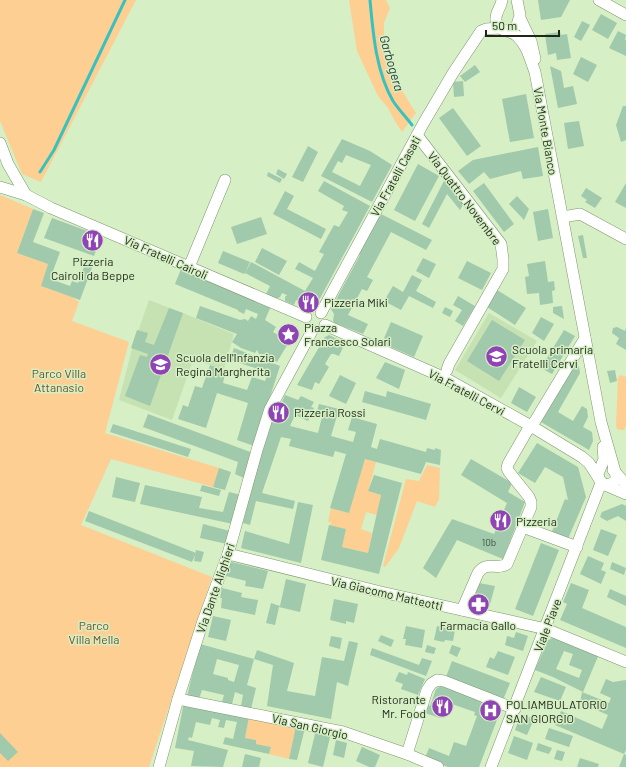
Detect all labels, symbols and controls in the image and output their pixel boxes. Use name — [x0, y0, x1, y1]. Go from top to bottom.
scale bar — [486, 12, 559, 38]
text: 50 m — [492, 18, 517, 32]
water label: Garbogera — [376, 33, 408, 93]
street label: Via Monte Bianco — [531, 86, 561, 176]
street label: Via Fratelli Casati — [367, 133, 423, 219]
street label: Via Quattro Novembre — [425, 148, 505, 248]
restaurant icon: Pizzeria Cairoli da Beppe — [80, 227, 106, 253]
street label: Via Fratelli Cairoli — [122, 232, 210, 282]
place label: Pizzeria Cairoli da Beppe — [51, 254, 135, 282]
restaurant icon: Pizzeria Miki — [295, 289, 321, 315]
place label: Pizzeria Miki — [324, 295, 388, 309]
place label: Piazza Francesco Solari — [304, 320, 391, 348]
place icon: Piazza Francesco Solari — [275, 321, 301, 347]
place label: Scuola primaria Fratelli Cervi — [512, 342, 593, 370]
school or university icon: Scuola primaria Fratelli Cervi — [483, 343, 509, 369]
place label: Scuola dell'Infanzia Regina Margherita — [176, 350, 274, 378]
school or university icon: Scuola dell'Infanzia Regina Margherita — [147, 351, 173, 377]
park label: Parco Villa Attanasio — [32, 366, 86, 394]
street label: Via Fratelli Cervi — [426, 366, 508, 418]
restaurant icon: Pizzeria Rossi — [265, 399, 291, 425]
place label: Pizzeria Rossi — [294, 405, 365, 419]
restaurant icon: Pizzeria — [488, 508, 514, 534]
place label: Pizzeria — [516, 514, 557, 528]
house number: 10b — [482, 536, 496, 548]
street label: Via Dante Alighieri — [193, 541, 237, 635]
street label: Via Giacomo Matteotti — [330, 573, 444, 613]
pharmacy icon: Farmacia Gallo — [465, 591, 491, 617]
street label: Viale Piave — [530, 596, 564, 654]
park label: Parco Villa Mella — [69, 618, 119, 646]
place label: Farmacia Gallo — [440, 618, 516, 632]
place label: Ristorante Mr. Food — [372, 692, 426, 720]
restaurant icon: Ristorante Mr. Food — [429, 693, 455, 719]
place label: POLIAMBULATORIO SAN GIORGIO — [506, 697, 607, 725]
hospital icon: POLIAMBULATORIO SAN GIORGIO — [478, 698, 504, 724]
street label: Via San Giorgio — [270, 710, 350, 742]

